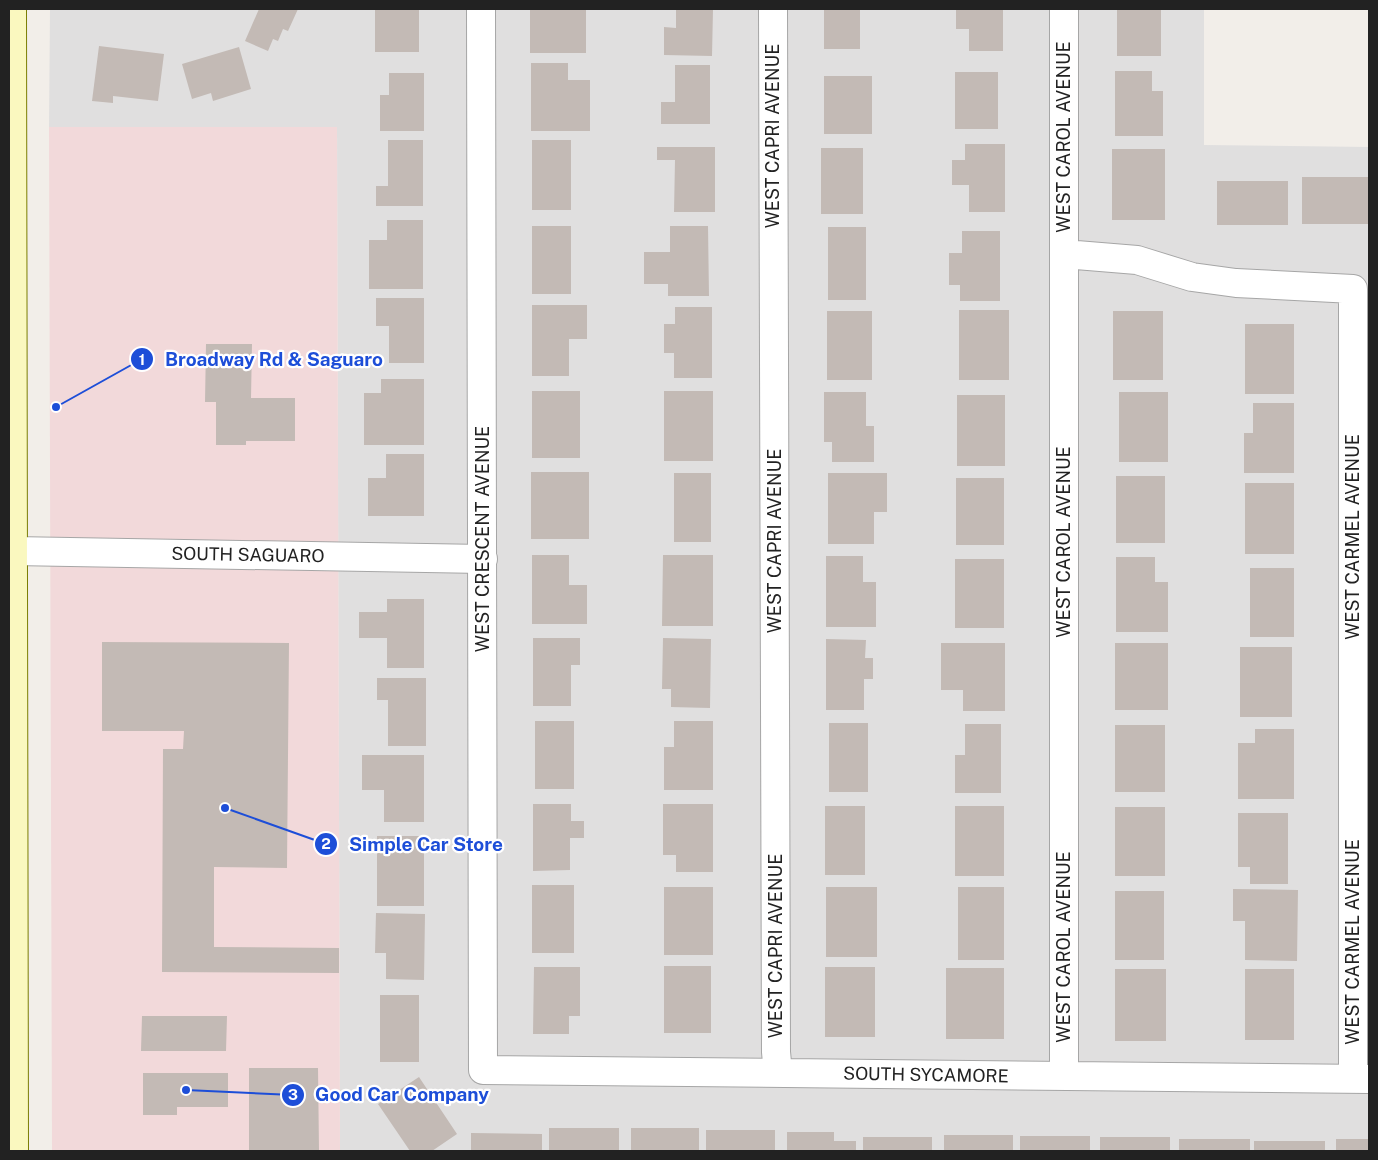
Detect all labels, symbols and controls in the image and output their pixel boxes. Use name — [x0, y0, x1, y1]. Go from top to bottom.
street label: WEST CAROL AVENUE — [1053, 41, 1074, 233]
street label: WEST CAPRI AVENUE — [762, 44, 783, 228]
callout: Broadway Rd & Saguaro — [129, 342, 393, 376]
text: Broadway Rd & Saguaro — [165, 348, 383, 370]
text: 1 — [139, 351, 145, 368]
street label: WEST CRESCENT AVENUE — [472, 426, 493, 652]
street label: WEST CARMEL AVENUE — [1342, 434, 1363, 640]
street label: WEST CAROL AVENUE — [1053, 446, 1074, 638]
street label: WEST CAPRI AVENUE — [764, 449, 785, 633]
street label: SOUTH SAGUARO — [171, 543, 325, 566]
callout: Simple Car Store — [314, 827, 513, 861]
text: Simple Car Store — [349, 833, 503, 855]
text: 2 — [321, 835, 331, 852]
street label: WEST CARMEL AVENUE — [1342, 839, 1363, 1045]
street label: WEST CAROL AVENUE — [1053, 851, 1074, 1043]
street label: WEST CAPRI AVENUE — [765, 854, 786, 1038]
street label: SOUTH SYCAMORE — [843, 1063, 1009, 1086]
callout: Good Car Company — [280, 1078, 499, 1112]
text: Good Car Company — [315, 1083, 489, 1105]
text: 3 — [288, 1086, 298, 1103]

